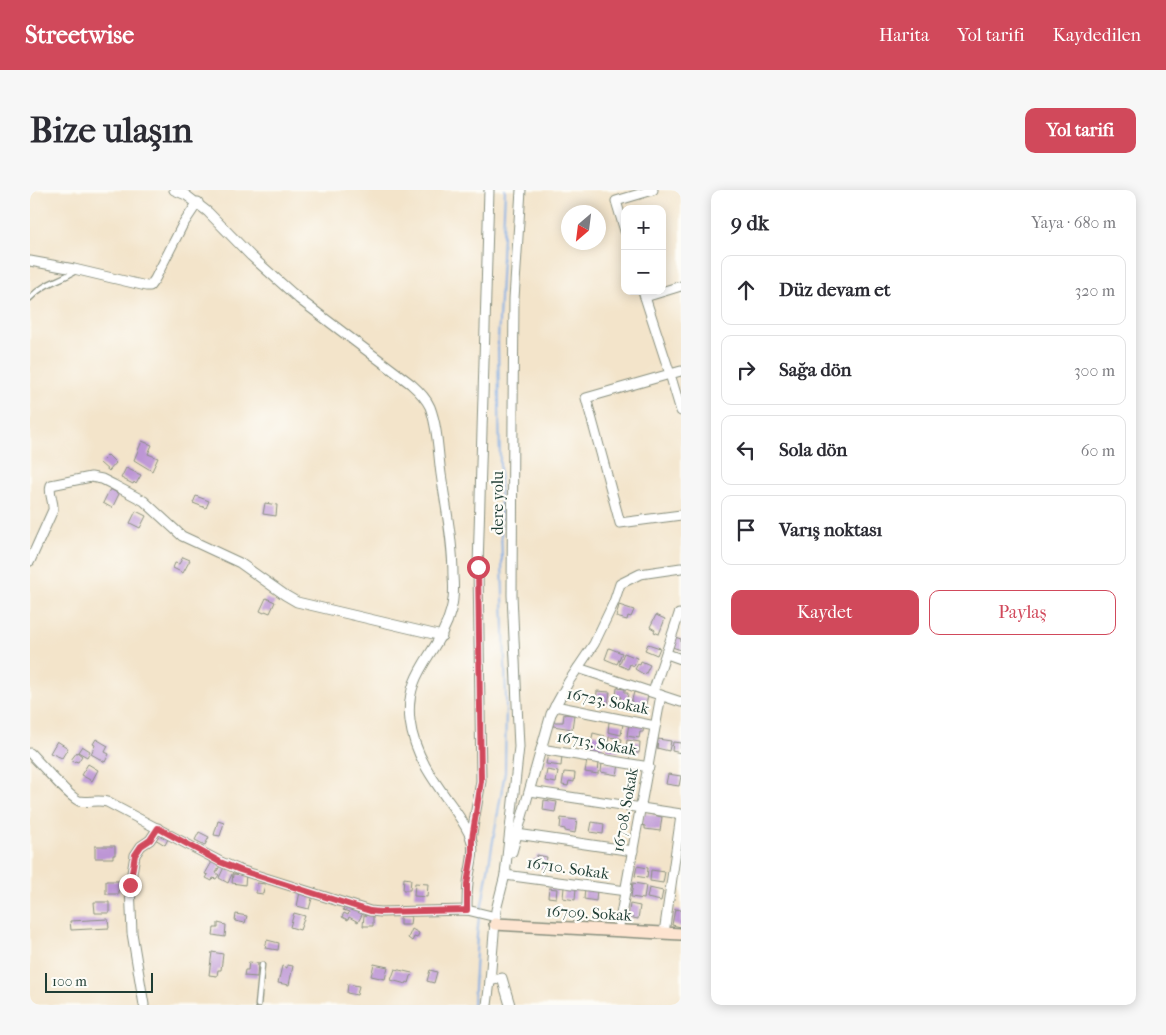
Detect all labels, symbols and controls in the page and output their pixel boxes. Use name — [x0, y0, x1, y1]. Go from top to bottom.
text: Streetwise — [25, 21, 134, 49]
text: Harita — [879, 25, 929, 46]
text: Yol tarifi — [957, 25, 1025, 46]
text: Kaydedilen — [1053, 25, 1141, 46]
button: Yol tarifi — [1025, 108, 1136, 153]
text: Bize ulaşın — [30, 110, 193, 151]
north arrow — [561, 205, 606, 250]
map controls — [621, 205, 666, 295]
button: + — [621, 205, 666, 250]
text: 9 dk — [731, 211, 769, 235]
text: Yaya · 680 m — [1031, 213, 1116, 232]
button: − — [621, 250, 666, 295]
icon: ahead — [732, 276, 760, 304]
text: Düz devam et — [779, 279, 890, 301]
text: 320 m — [1075, 281, 1115, 300]
icon: right — [732, 356, 760, 384]
text: Sağa dön — [779, 359, 852, 381]
text: 300 m — [1074, 361, 1115, 380]
icon: left — [732, 436, 760, 464]
text: Sola dön — [779, 439, 847, 461]
text: 60 m — [1081, 441, 1115, 460]
street label: dere yolu — [488, 471, 507, 535]
icon: arrive — [732, 516, 760, 544]
text: Varış noktası — [779, 519, 882, 541]
route start — [467, 556, 490, 579]
button: Kaydet — [731, 590, 919, 635]
button: Paylaş — [929, 590, 1116, 635]
street label: 16723. Sokak — [565, 684, 651, 718]
street label: 16713. Sokak — [556, 727, 639, 760]
street label: 16708. Sokak — [608, 766, 642, 854]
street label: 16710. Sokak — [526, 853, 611, 883]
route end — [119, 874, 142, 897]
street label: 16709. Sokak — [546, 901, 633, 925]
scale bar — [45, 970, 152, 993]
text: 100 m — [52, 973, 87, 990]

